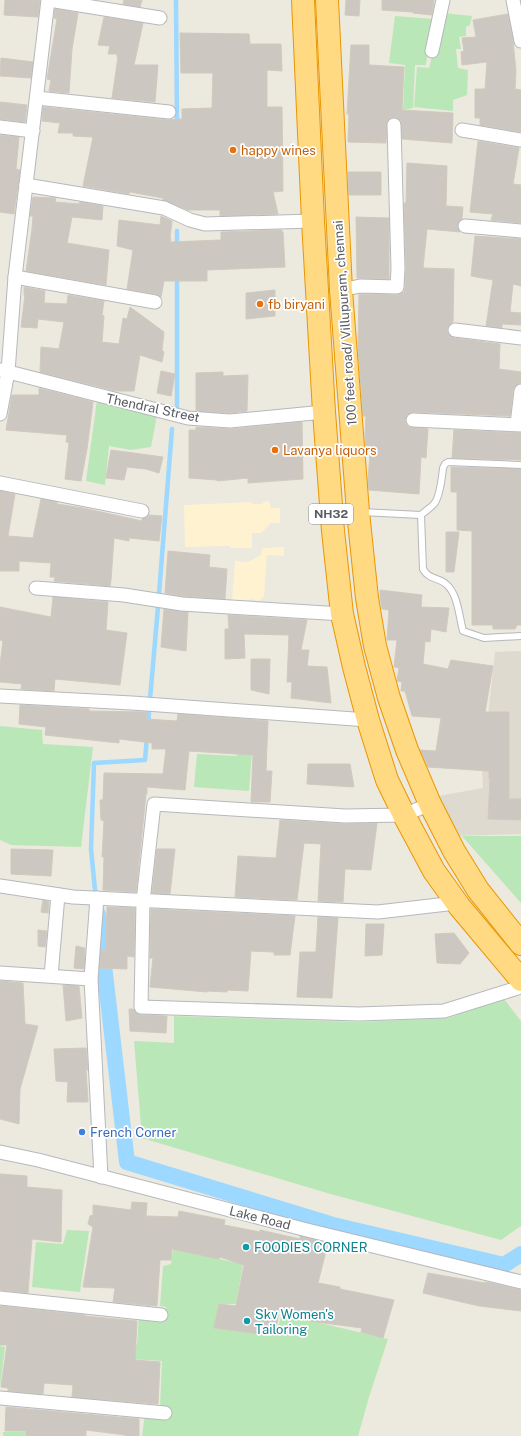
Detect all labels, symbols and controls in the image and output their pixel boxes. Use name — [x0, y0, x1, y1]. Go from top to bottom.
place label: happy wines — [241, 143, 316, 158]
marker: happy wines — [228, 145, 238, 155]
street label: 100 feet road/ Villupuram, chennai — [330, 220, 360, 426]
place label: fb biryani — [268, 297, 325, 312]
marker: fb biryani — [255, 299, 265, 309]
street label: Thendral Street — [105, 391, 201, 425]
place label: Lavanya liquors — [283, 443, 377, 458]
marker: Lavanya liquors — [270, 445, 280, 455]
road number: NH32 — [309, 504, 353, 524]
place label: French Corner — [90, 1125, 177, 1140]
marker: French Corner — [77, 1127, 87, 1137]
street label: Lake Road — [228, 1203, 292, 1233]
place label: FOODIES CORNER — [254, 1240, 367, 1255]
marker: FOODIES CORNER — [241, 1242, 251, 1252]
place label: Skv Women's Tailoring — [255, 1307, 334, 1337]
marker: Skv Women's Tailoring — [242, 1316, 252, 1326]

